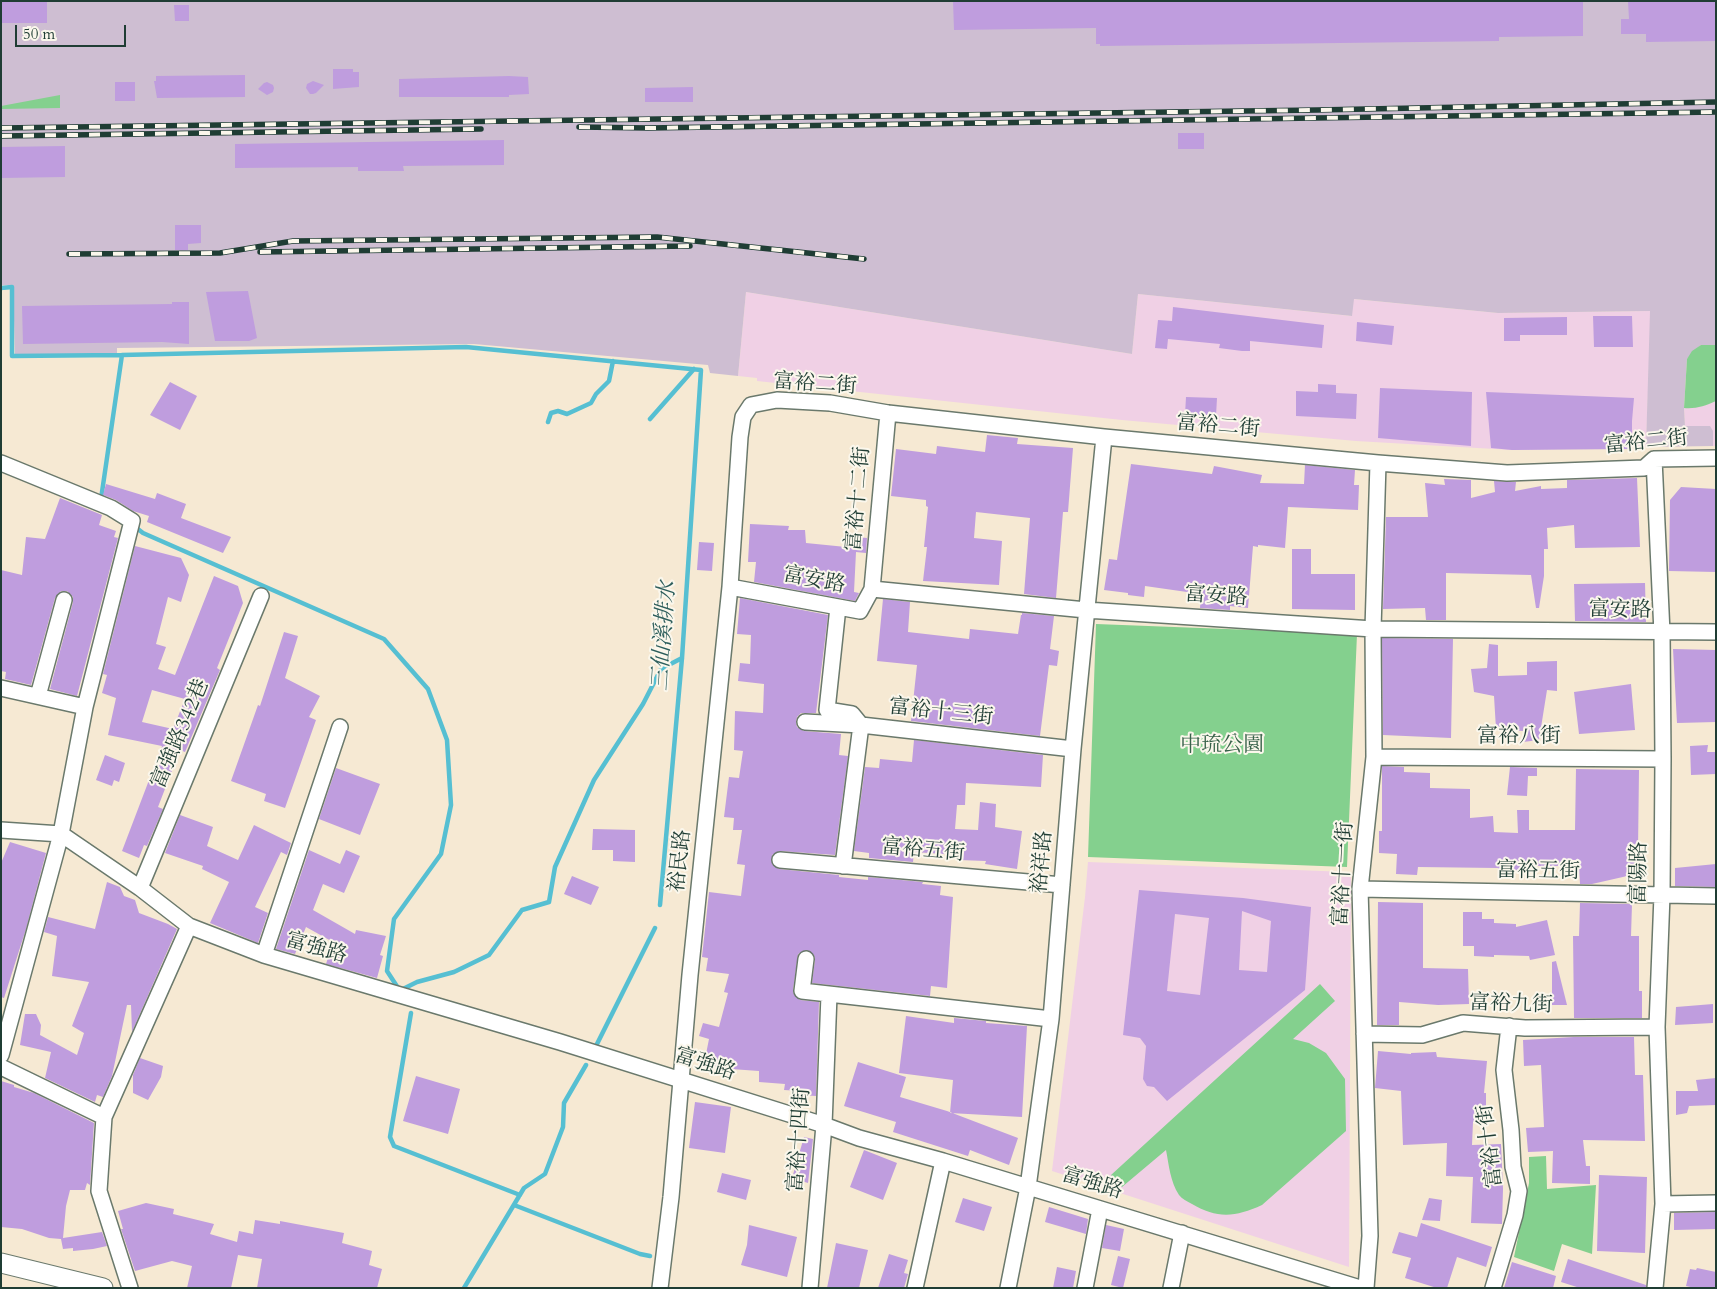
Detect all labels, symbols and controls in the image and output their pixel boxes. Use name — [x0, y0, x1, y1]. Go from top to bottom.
scale bar — [18, 15, 129, 47]
text: 50 m — [23, 24, 55, 44]
street label: 富裕二街 — [772, 370, 858, 400]
street label: 富裕二街 — [1175, 411, 1261, 443]
street label: 富裕二街 — [1603, 426, 1689, 460]
street label: 富裕十二街 — [842, 446, 876, 552]
street label: 富安路 — [781, 563, 847, 599]
water label: 三仙溪排水 — [648, 580, 682, 692]
street label: 富安路 — [1184, 582, 1248, 612]
street label: 富安路 — [1588, 598, 1652, 624]
street label: 富強路342巷 — [147, 676, 215, 792]
street label: 富裕十三街 — [887, 695, 995, 731]
street label: 富裕八街 — [1477, 724, 1561, 750]
park label: 中琉公園 — [1180, 733, 1264, 759]
street label: 富裕十一街 — [1329, 821, 1359, 927]
street label: 裕民路 — [665, 828, 697, 894]
street label: 裕祥路 — [1028, 830, 1058, 894]
street label: 富裕五街 — [880, 835, 966, 867]
street label: 富陽路 — [1627, 841, 1653, 905]
street label: 富裕五街 — [1496, 859, 1580, 885]
street label: 富強路 — [282, 928, 350, 970]
street label: 富裕九街 — [1469, 991, 1553, 1019]
street label: 富強路 — [671, 1043, 739, 1087]
street label: 富裕十四街 — [784, 1087, 816, 1193]
street label: 富裕十街 — [1473, 1103, 1509, 1189]
street label: 富強路 — [1058, 1163, 1126, 1205]

